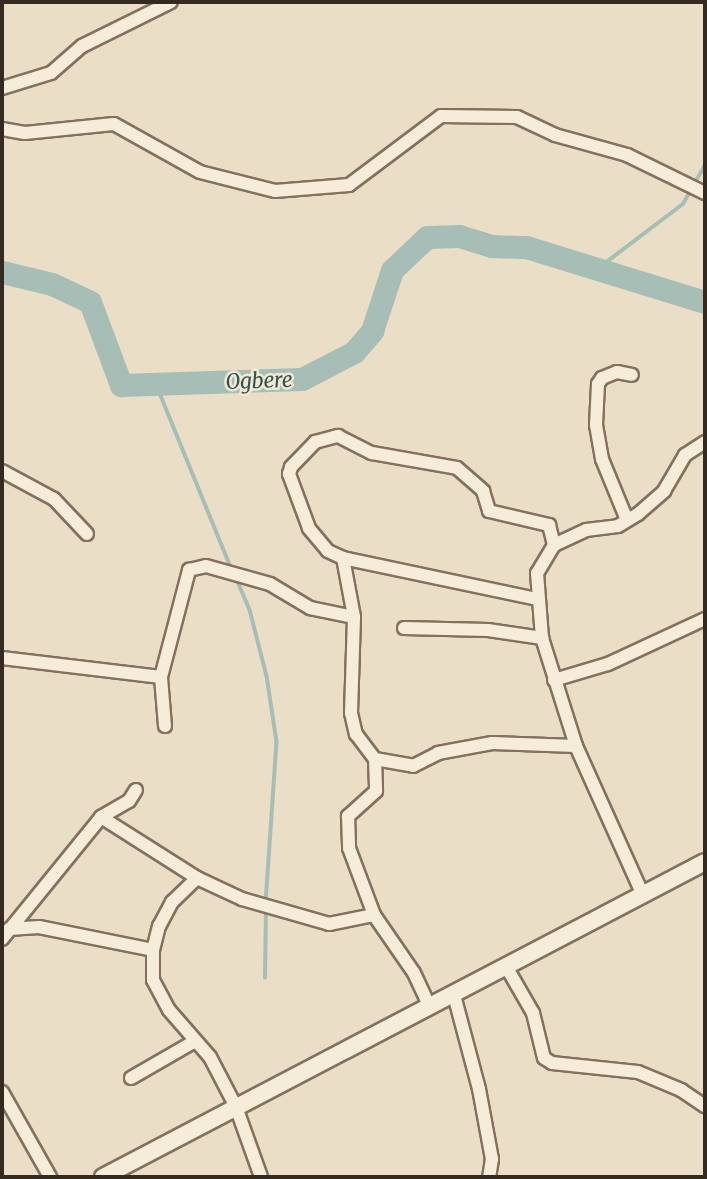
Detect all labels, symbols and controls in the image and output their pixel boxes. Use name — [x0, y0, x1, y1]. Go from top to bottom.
water label: Ogbere — [225, 367, 293, 395]

